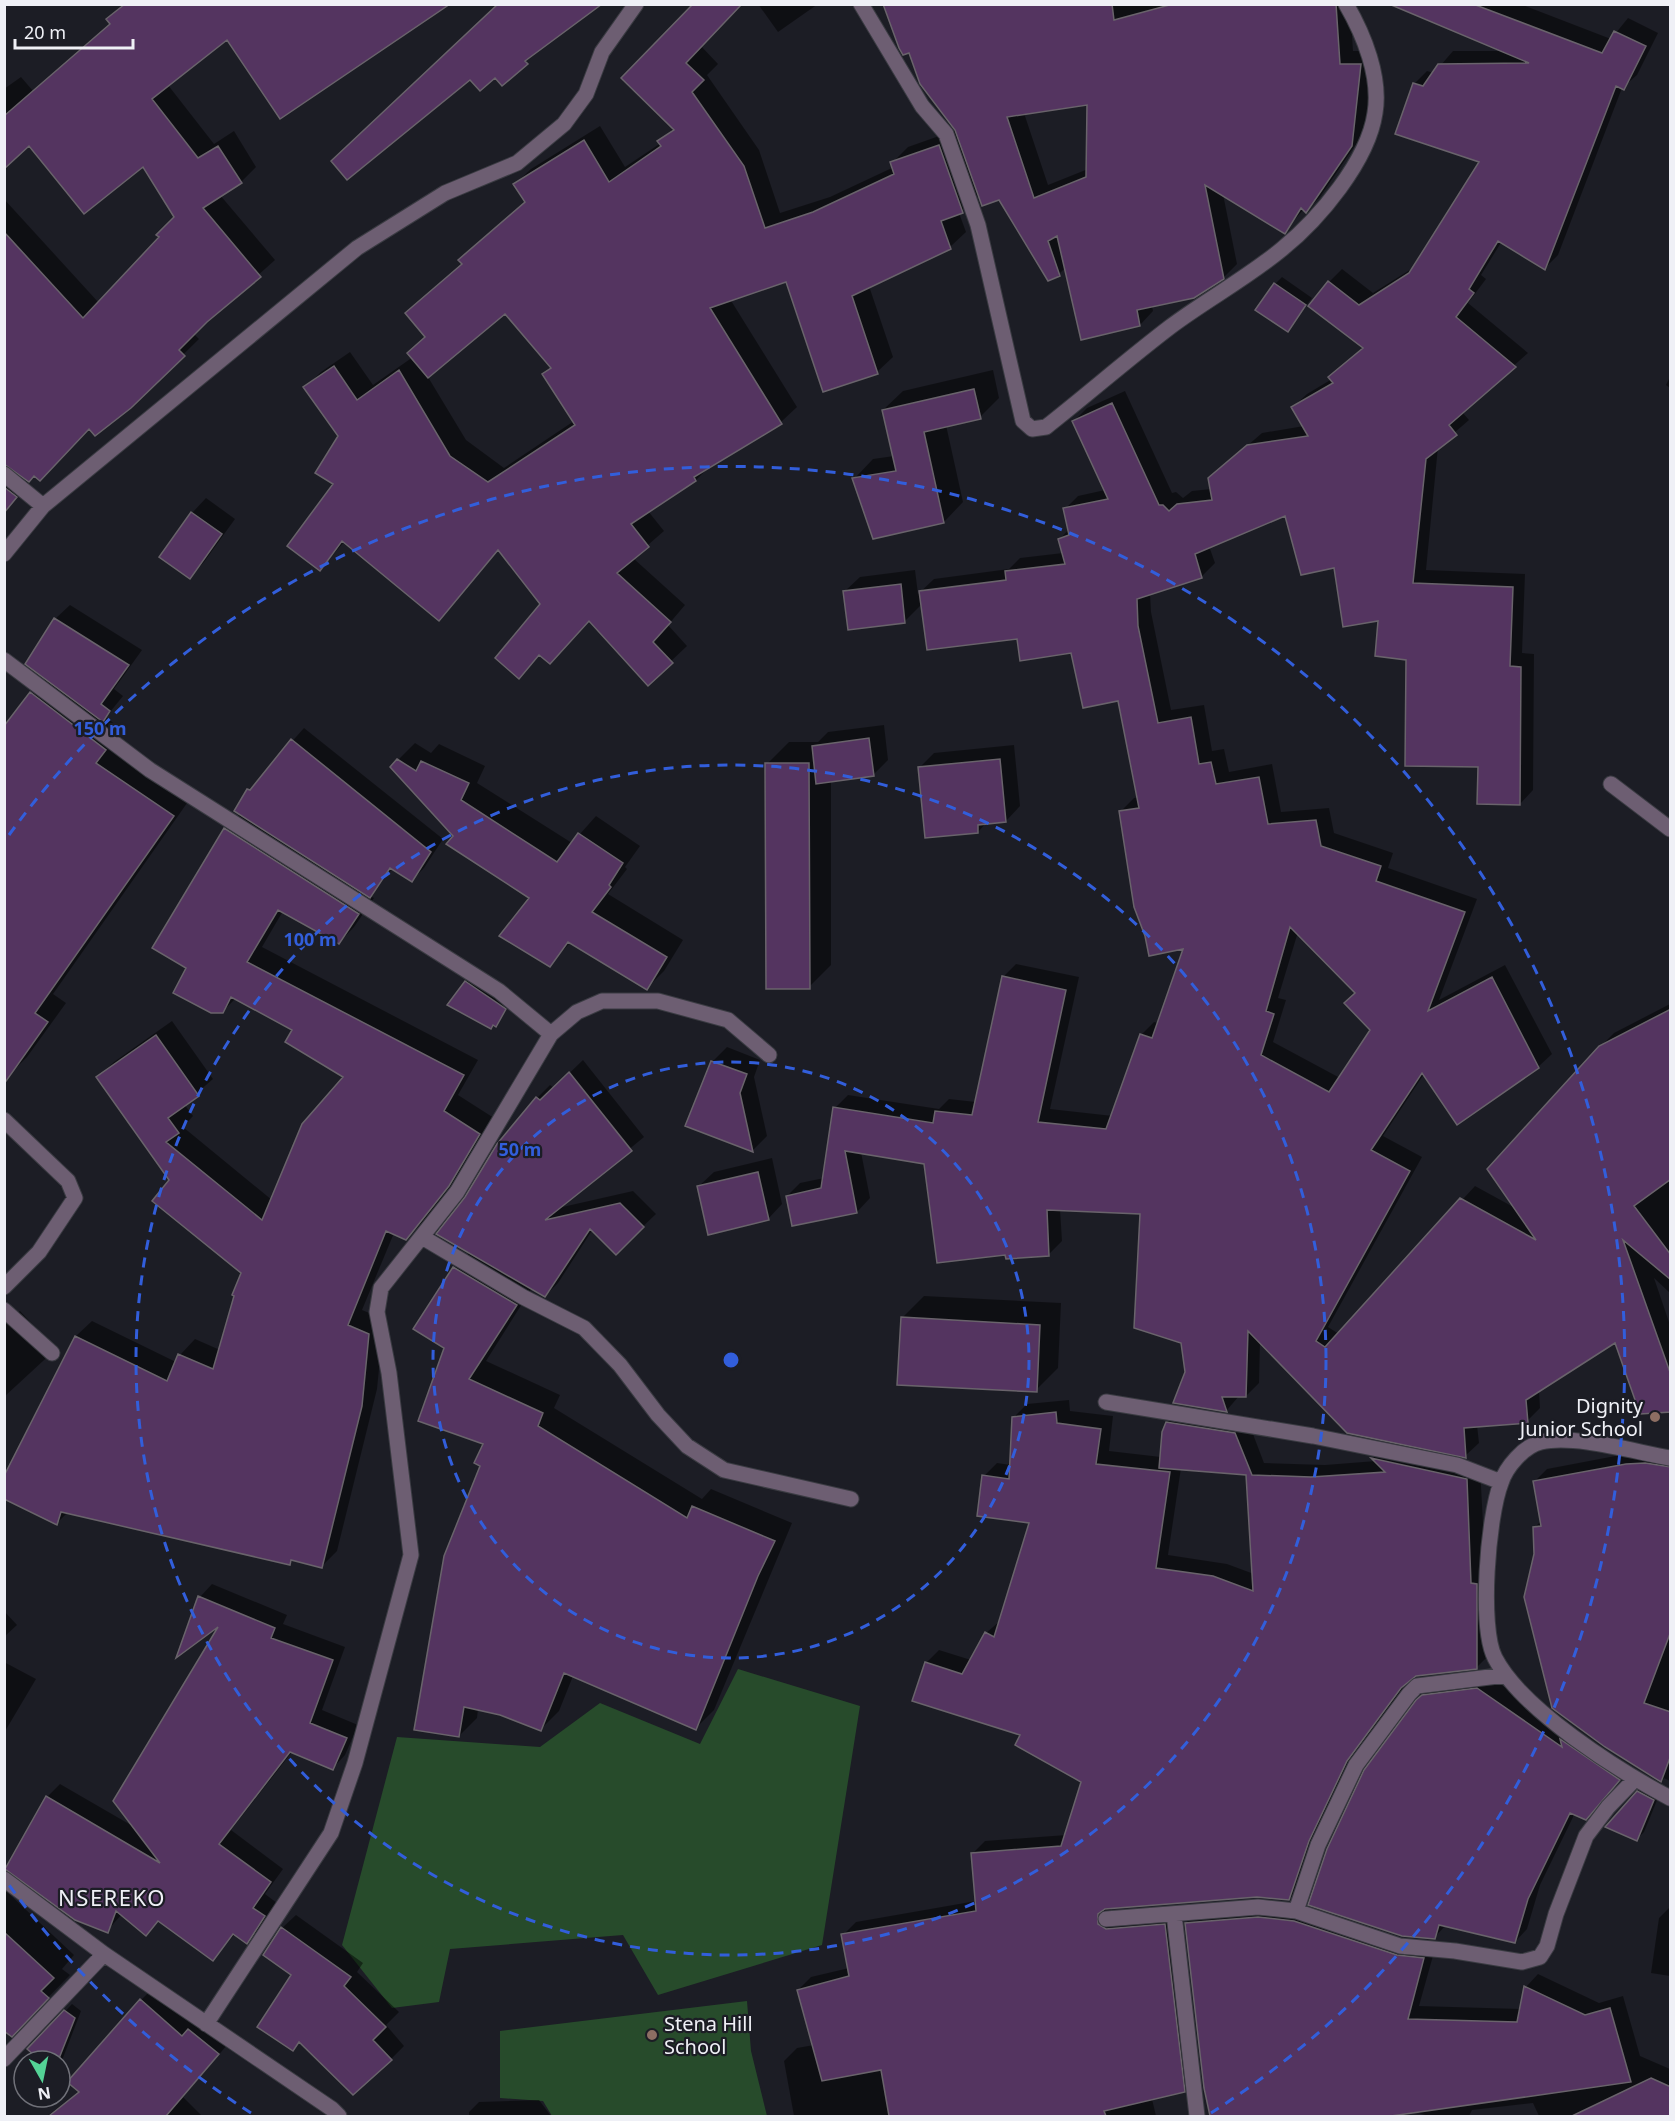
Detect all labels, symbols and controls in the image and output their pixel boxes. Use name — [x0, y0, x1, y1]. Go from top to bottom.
scale bar — [15, 12, 134, 50]
text: 20 m — [24, 20, 66, 44]
text: 150 m — [73, 716, 127, 740]
text: 100 m — [283, 927, 337, 951]
text: 50 m — [499, 1137, 541, 1161]
centre of rings — [721, 1350, 741, 1370]
place label: Dignity Junior School — [1518, 1392, 1644, 1442]
marker: Dignity Junior School — [1648, 1410, 1662, 1424]
district label: NSEREKO — [58, 1882, 166, 1912]
place label: Stena Hill School — [664, 2010, 753, 2060]
marker: Stena Hill School — [645, 2028, 659, 2042]
north arrow — [12, 2049, 72, 2109]
text: N — [36, 2082, 52, 2106]

